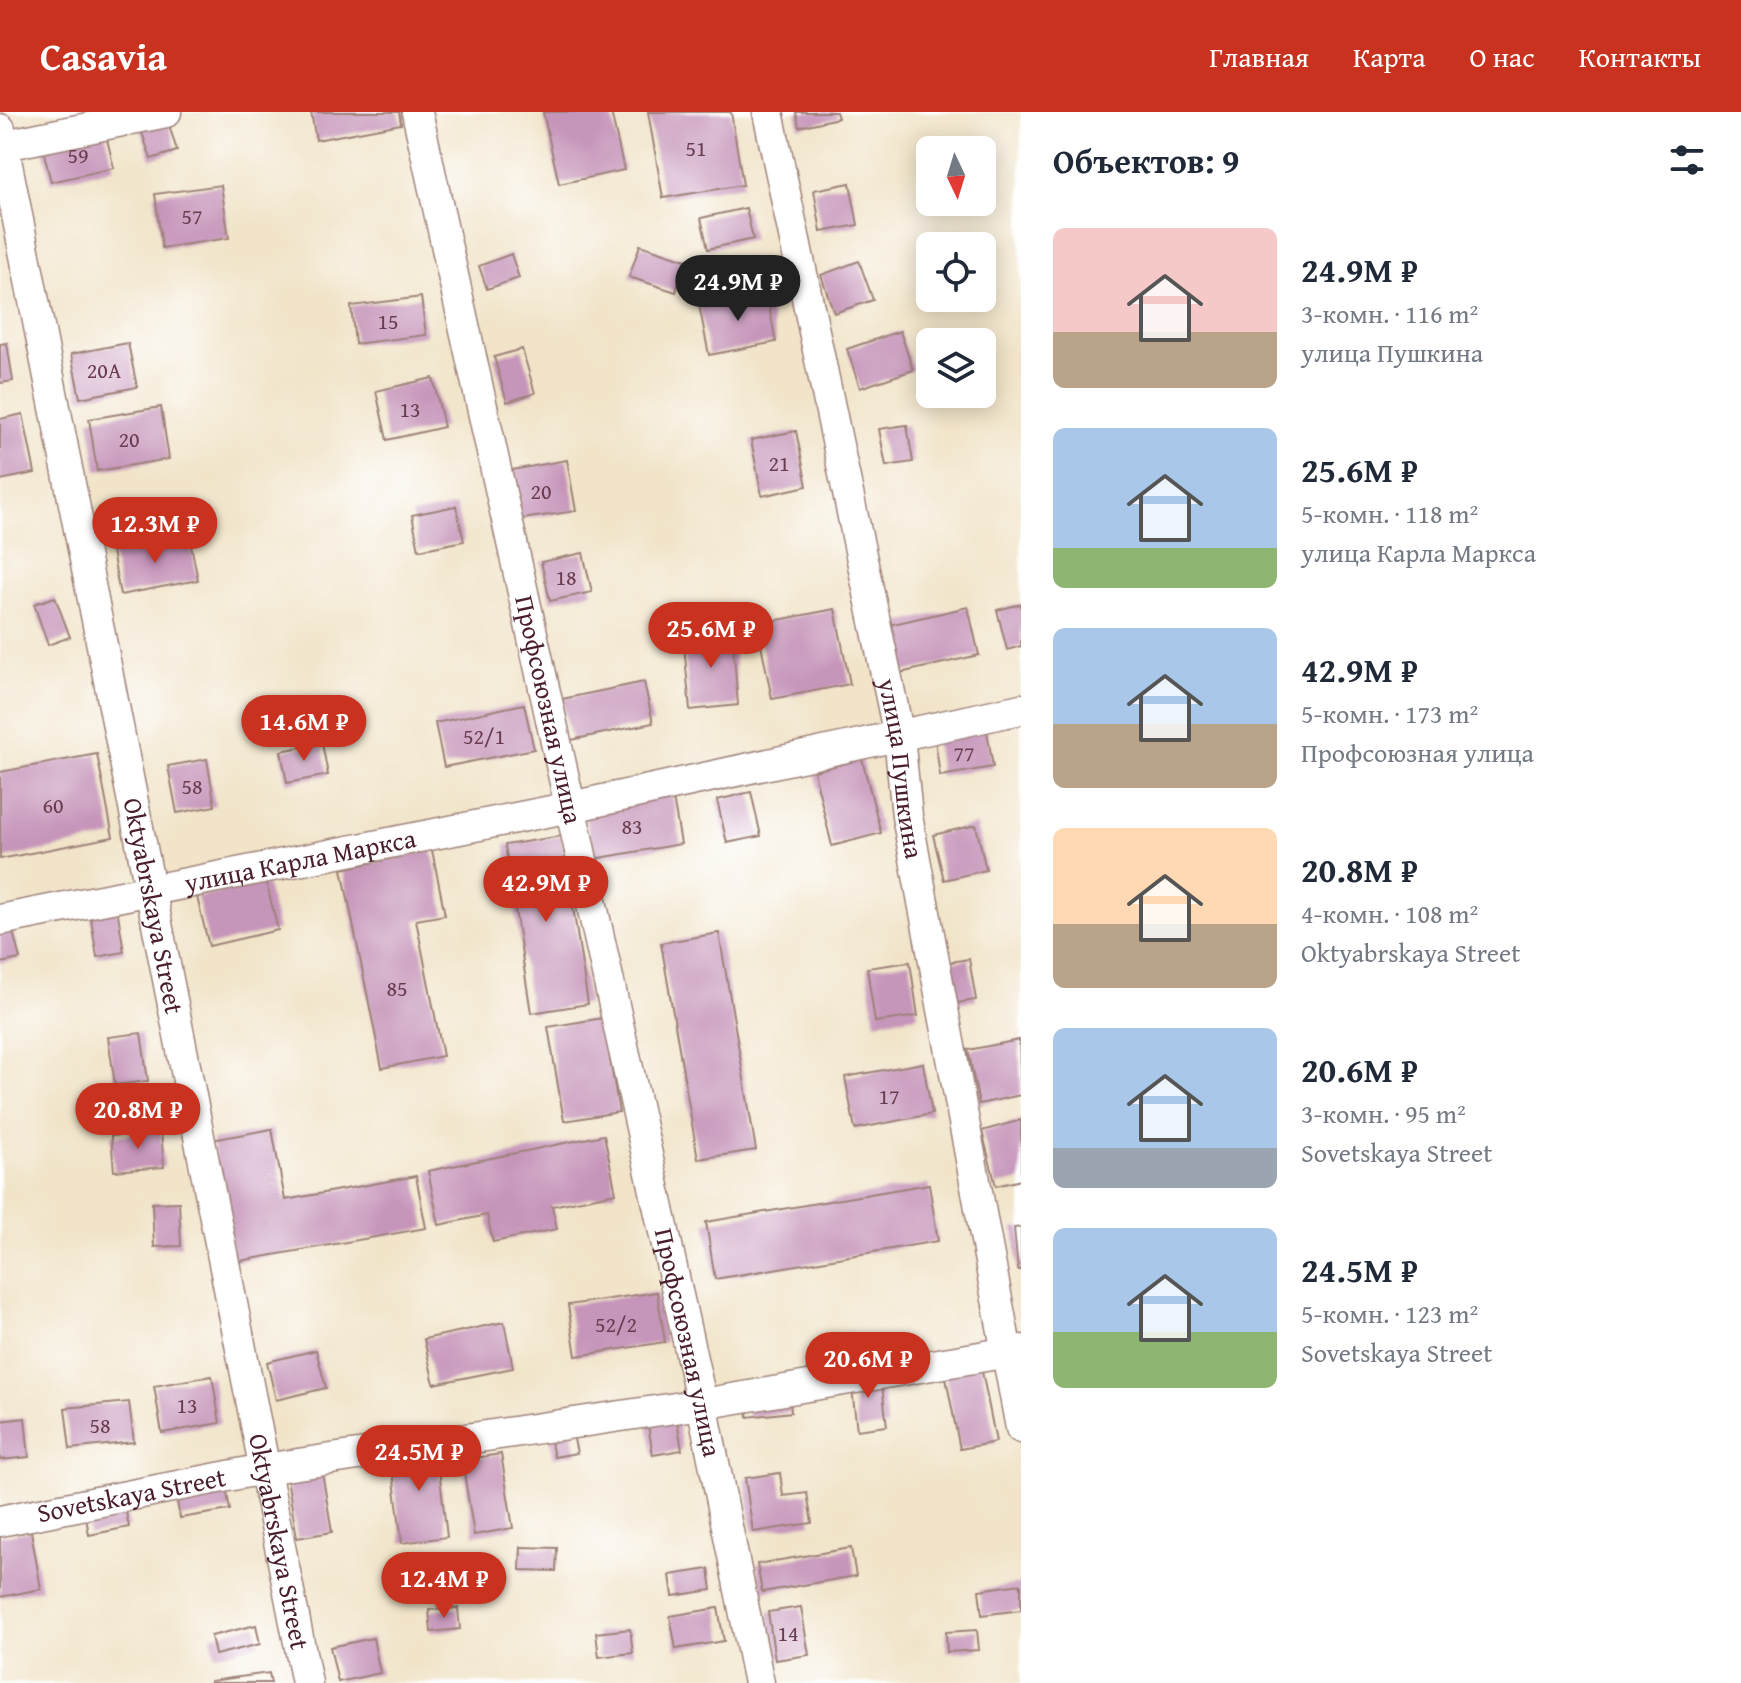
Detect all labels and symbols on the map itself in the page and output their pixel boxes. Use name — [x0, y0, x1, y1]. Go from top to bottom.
house number: 51 — [685, 132, 707, 164]
north arrow — [916, 136, 996, 216]
house number: 59 — [67, 139, 89, 171]
house number: 57 — [181, 200, 203, 232]
pin: 24.9M ₽ — [664, 255, 812, 323]
house number: 15 — [377, 305, 399, 337]
house number: 20А — [87, 354, 122, 386]
house number: 13 — [399, 393, 421, 425]
house number: 20 — [118, 423, 140, 455]
house number: 21 — [768, 447, 790, 479]
house number: 20 — [530, 475, 552, 507]
pin: 12.3M ₽ — [81, 497, 229, 565]
house number: 18 — [555, 561, 577, 593]
street label: Профсоюзная улица — [505, 592, 594, 828]
pin: 25.6M ₽ — [637, 602, 785, 670]
street label: улица Пушкина — [868, 673, 935, 862]
pin: 14.6M ₽ — [230, 695, 378, 763]
house number: 52/1 — [463, 720, 505, 752]
house number: 77 — [953, 737, 975, 769]
house number: 58 — [181, 770, 203, 802]
house number: 60 — [42, 789, 64, 821]
street label: Oktyabrskaya Street — [114, 794, 194, 1017]
house number: 83 — [621, 810, 643, 842]
street label: улица Карла Маркса — [180, 818, 420, 902]
pin: 42.9M ₽ — [472, 856, 620, 924]
house number: 85 — [386, 972, 408, 1004]
house number: 17 — [878, 1080, 900, 1112]
pin: 20.8M ₽ — [64, 1083, 212, 1151]
street label: Профсоюзная улица — [645, 1224, 732, 1461]
house number: 52/2 — [595, 1308, 637, 1340]
pin: 20.6M ₽ — [794, 1332, 942, 1400]
house number: 13 — [176, 1389, 198, 1421]
house number: 58 — [89, 1409, 111, 1441]
pin: 24.5M ₽ — [345, 1425, 493, 1493]
street label: Oktyabrskaya Street — [239, 1430, 320, 1653]
street label: Sovetskaya Street — [34, 1457, 229, 1532]
pin: 12.4M ₽ — [370, 1552, 518, 1620]
house number: 14 — [777, 1617, 799, 1649]

